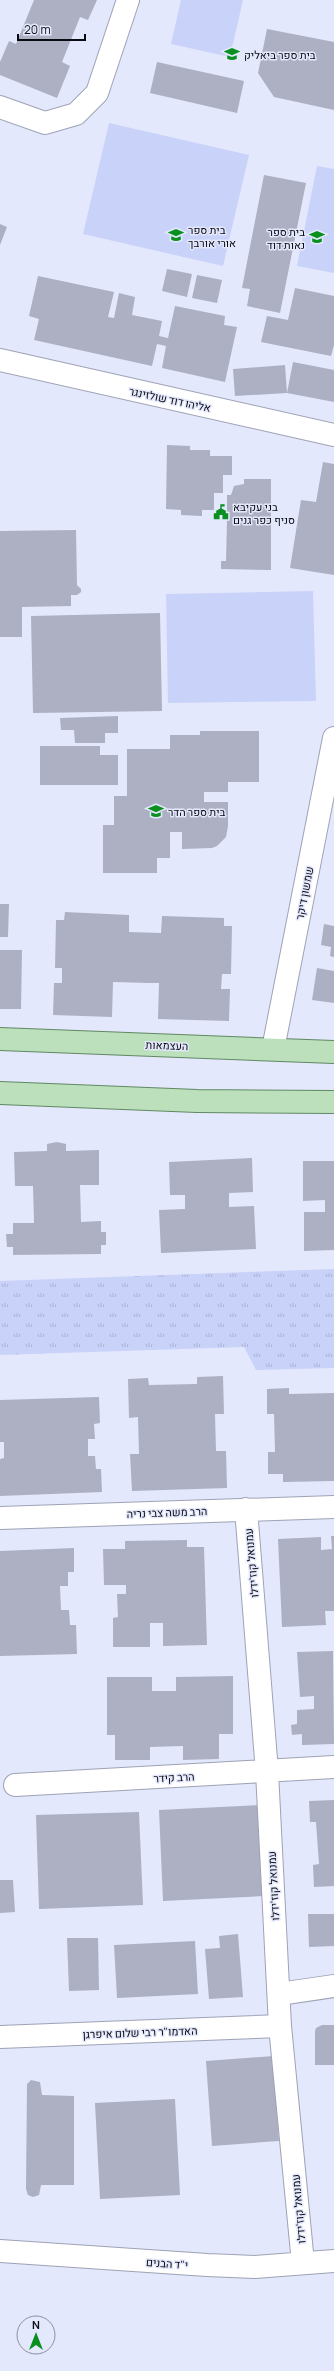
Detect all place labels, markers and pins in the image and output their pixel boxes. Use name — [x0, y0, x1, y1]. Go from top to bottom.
school or university icon: בית ספר ביאליק — [223, 45, 241, 63]
place label: בית ספר ביאליק — [244, 47, 316, 62]
place label: בית ספר אורי אורבך — [188, 222, 236, 250]
place label: בית ספר נאות דוד — [267, 224, 305, 252]
school or university icon: בית ספר אורי אורבך — [167, 226, 185, 244]
school or university icon: בית ספר נאות דוד — [308, 228, 326, 246]
place label: בני עקיבא סניף כפר גנים — [233, 499, 295, 527]
public building icon: בני עקיבא סניף כפר גנים — [212, 503, 230, 521]
school or university icon: בית ספר הדר — [147, 802, 165, 820]
place label: בית ספר הדר — [168, 804, 225, 819]

